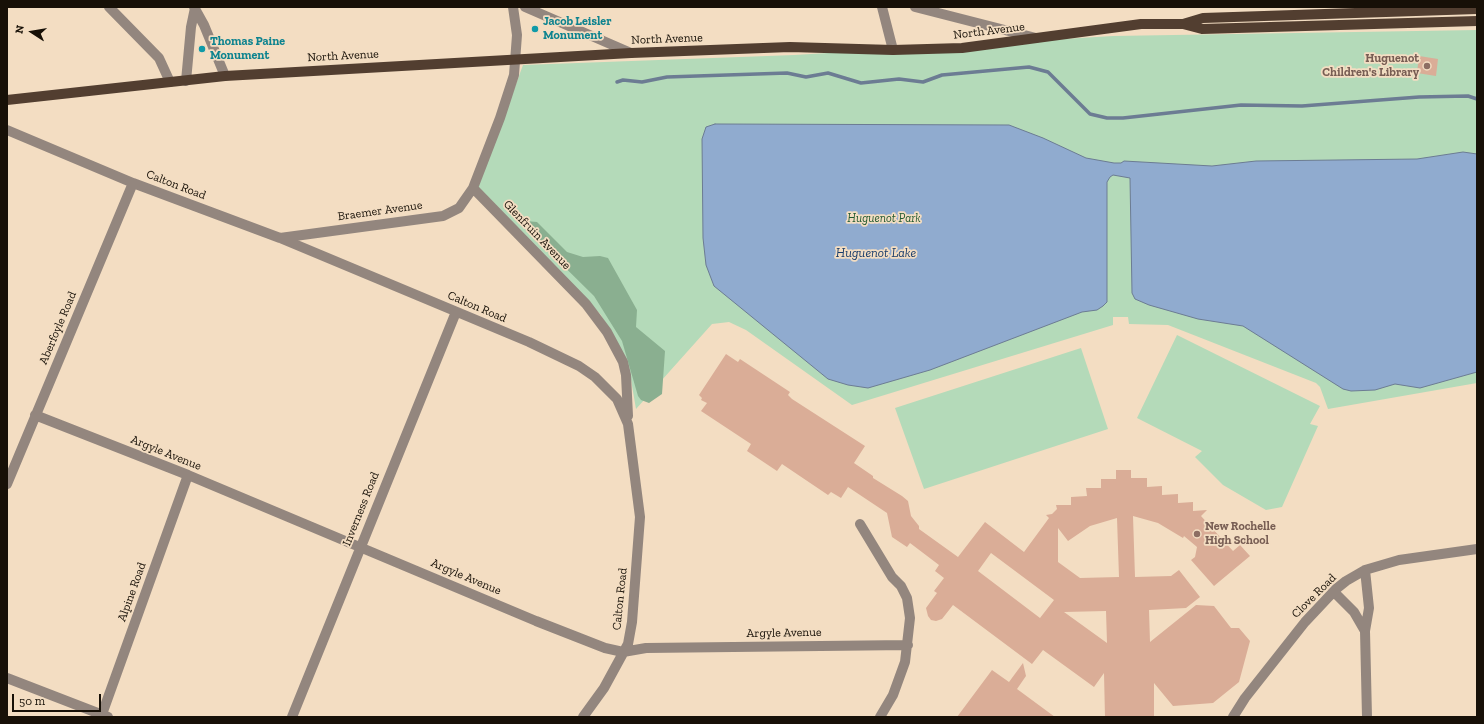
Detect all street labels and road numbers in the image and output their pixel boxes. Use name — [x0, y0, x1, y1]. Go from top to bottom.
street label: North Avenue — [953, 19, 1025, 43]
street label: North Avenue — [631, 31, 703, 47]
street label: North Avenue — [307, 47, 379, 65]
street label: Calton Road — [144, 167, 208, 203]
street label: Glenfruin Avenue — [500, 197, 574, 273]
street label: Braemer Avenue — [337, 198, 423, 224]
street label: Calton Road — [445, 288, 509, 326]
street label: Aberfoyle Road — [36, 289, 80, 367]
street label: Argyle Avenue — [129, 432, 203, 474]
street label: Inverness Road — [340, 470, 382, 548]
street label: Argyle Avenue — [429, 556, 503, 598]
street label: Alpine Road — [115, 560, 149, 624]
street label: Calton Road — [610, 567, 630, 631]
street label: Clove Road — [1289, 571, 1339, 621]
street label: Argyle Avenue — [746, 625, 822, 641]

